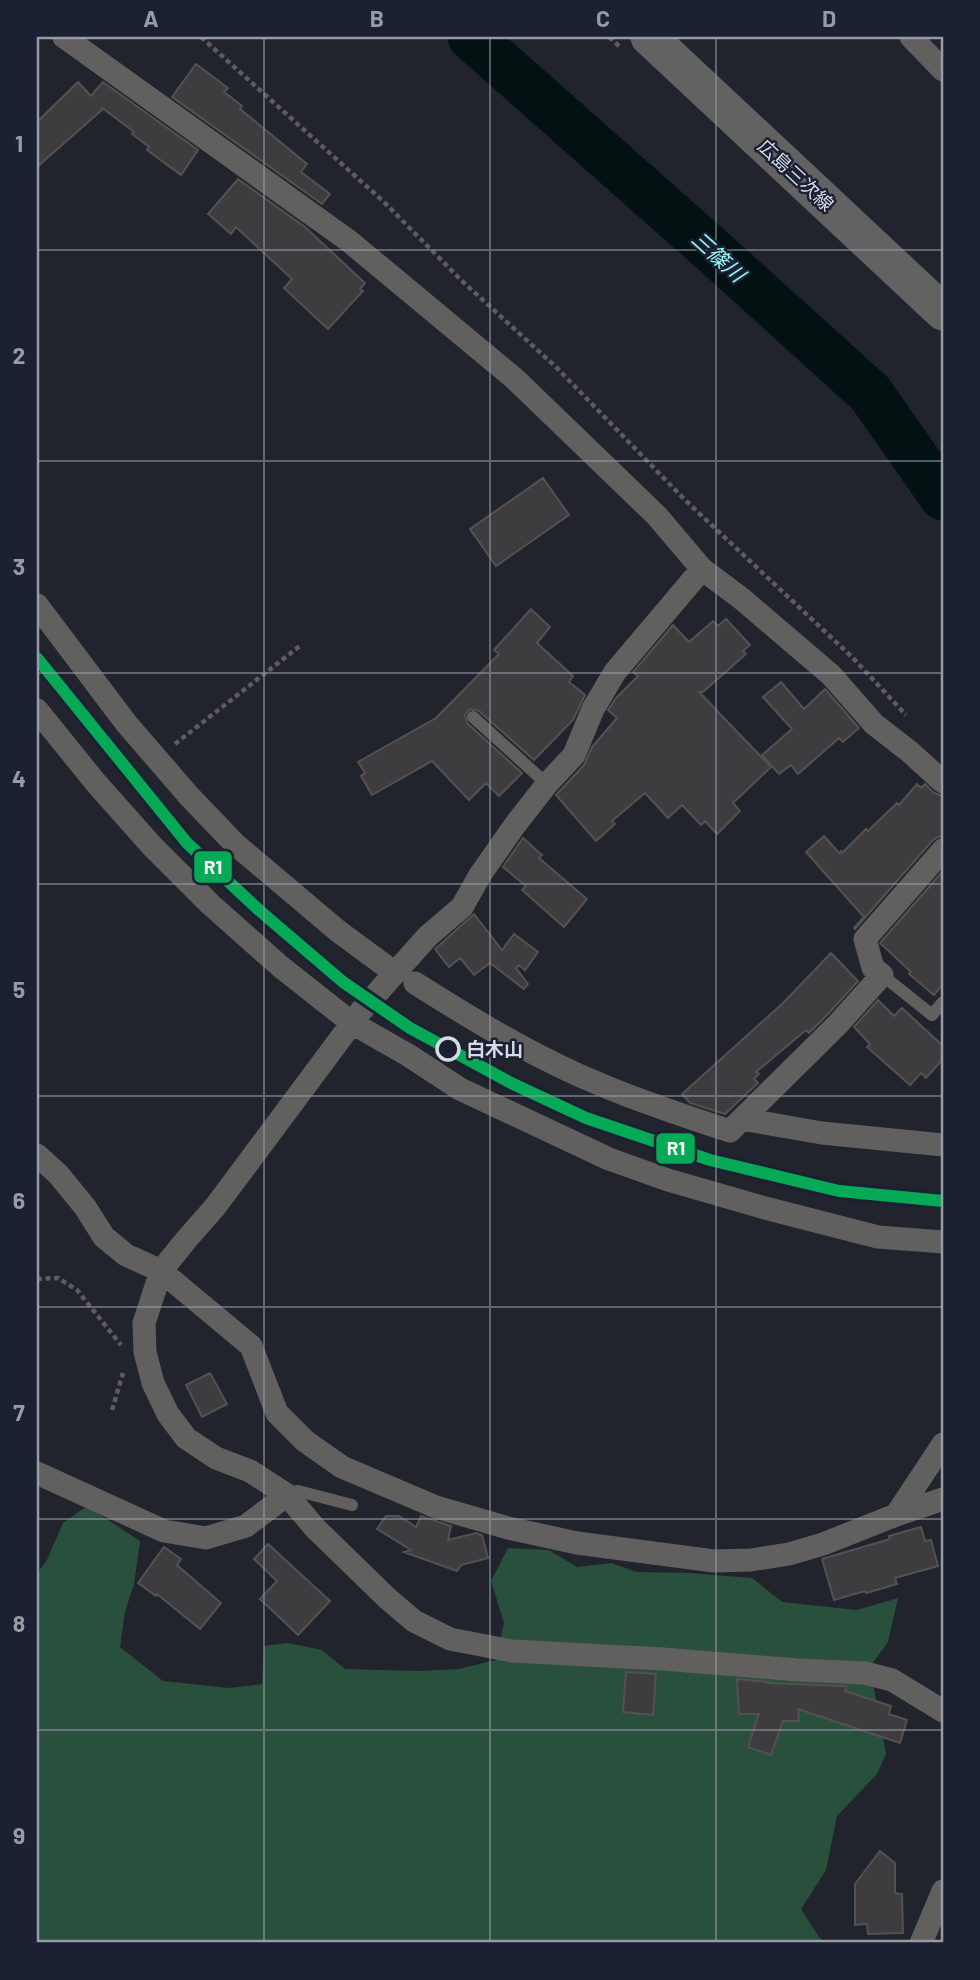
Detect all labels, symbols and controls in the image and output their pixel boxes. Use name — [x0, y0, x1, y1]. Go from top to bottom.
text: A — [143, 4, 159, 32]
text: B — [370, 4, 384, 32]
text: C — [596, 4, 610, 32]
text: D — [822, 4, 836, 32]
text: 1 — [15, 129, 23, 157]
street label: 広島三次線 — [754, 134, 839, 215]
water label: 三篠川 — [687, 226, 752, 288]
text: 2 — [13, 341, 25, 369]
text: 3 — [13, 552, 25, 580]
text: 4 — [12, 764, 26, 792]
line badge: R1 — [193, 850, 233, 884]
text: R1 — [204, 855, 222, 878]
text: 5 — [13, 975, 25, 1003]
marker: 白木山 — [436, 1037, 460, 1061]
place label: 白木山 — [466, 1037, 523, 1060]
line badge: R1 — [655, 1132, 696, 1165]
text: R1 — [667, 1136, 685, 1159]
text: 6 — [13, 1186, 25, 1214]
text: 7 — [13, 1398, 25, 1426]
text: 8 — [13, 1609, 25, 1637]
text: 9 — [13, 1821, 25, 1849]

